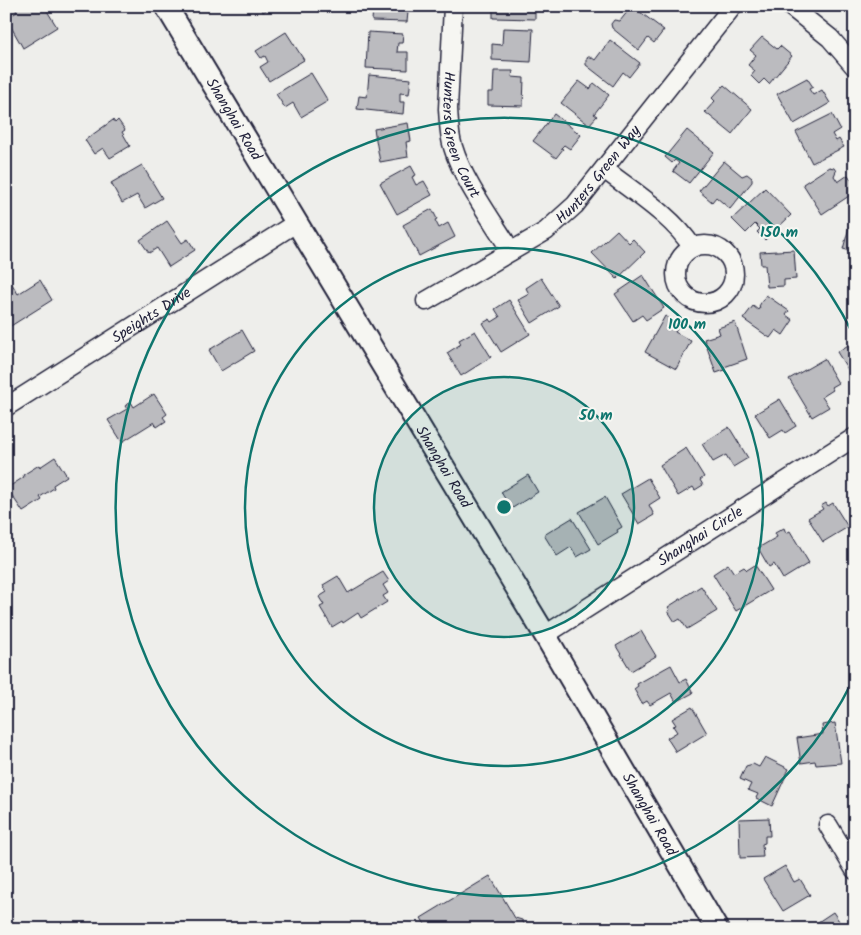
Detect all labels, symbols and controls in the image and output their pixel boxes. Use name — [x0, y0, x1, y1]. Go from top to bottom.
street label: Hunters Green Court — [435, 71, 486, 203]
street label: Shanghai Road — [199, 74, 268, 166]
street label: Hunters Green Way — [550, 119, 648, 230]
text: 150 m — [760, 221, 798, 245]
street label: Speights Drive — [107, 281, 196, 350]
text: 100 m — [668, 313, 706, 337]
text: 50 m — [578, 404, 613, 428]
street label: Shanghai Road — [409, 421, 477, 514]
centre of rings — [495, 498, 513, 516]
street label: Shanghai Circle — [653, 500, 748, 573]
street label: Shanghai Road — [615, 769, 683, 861]

